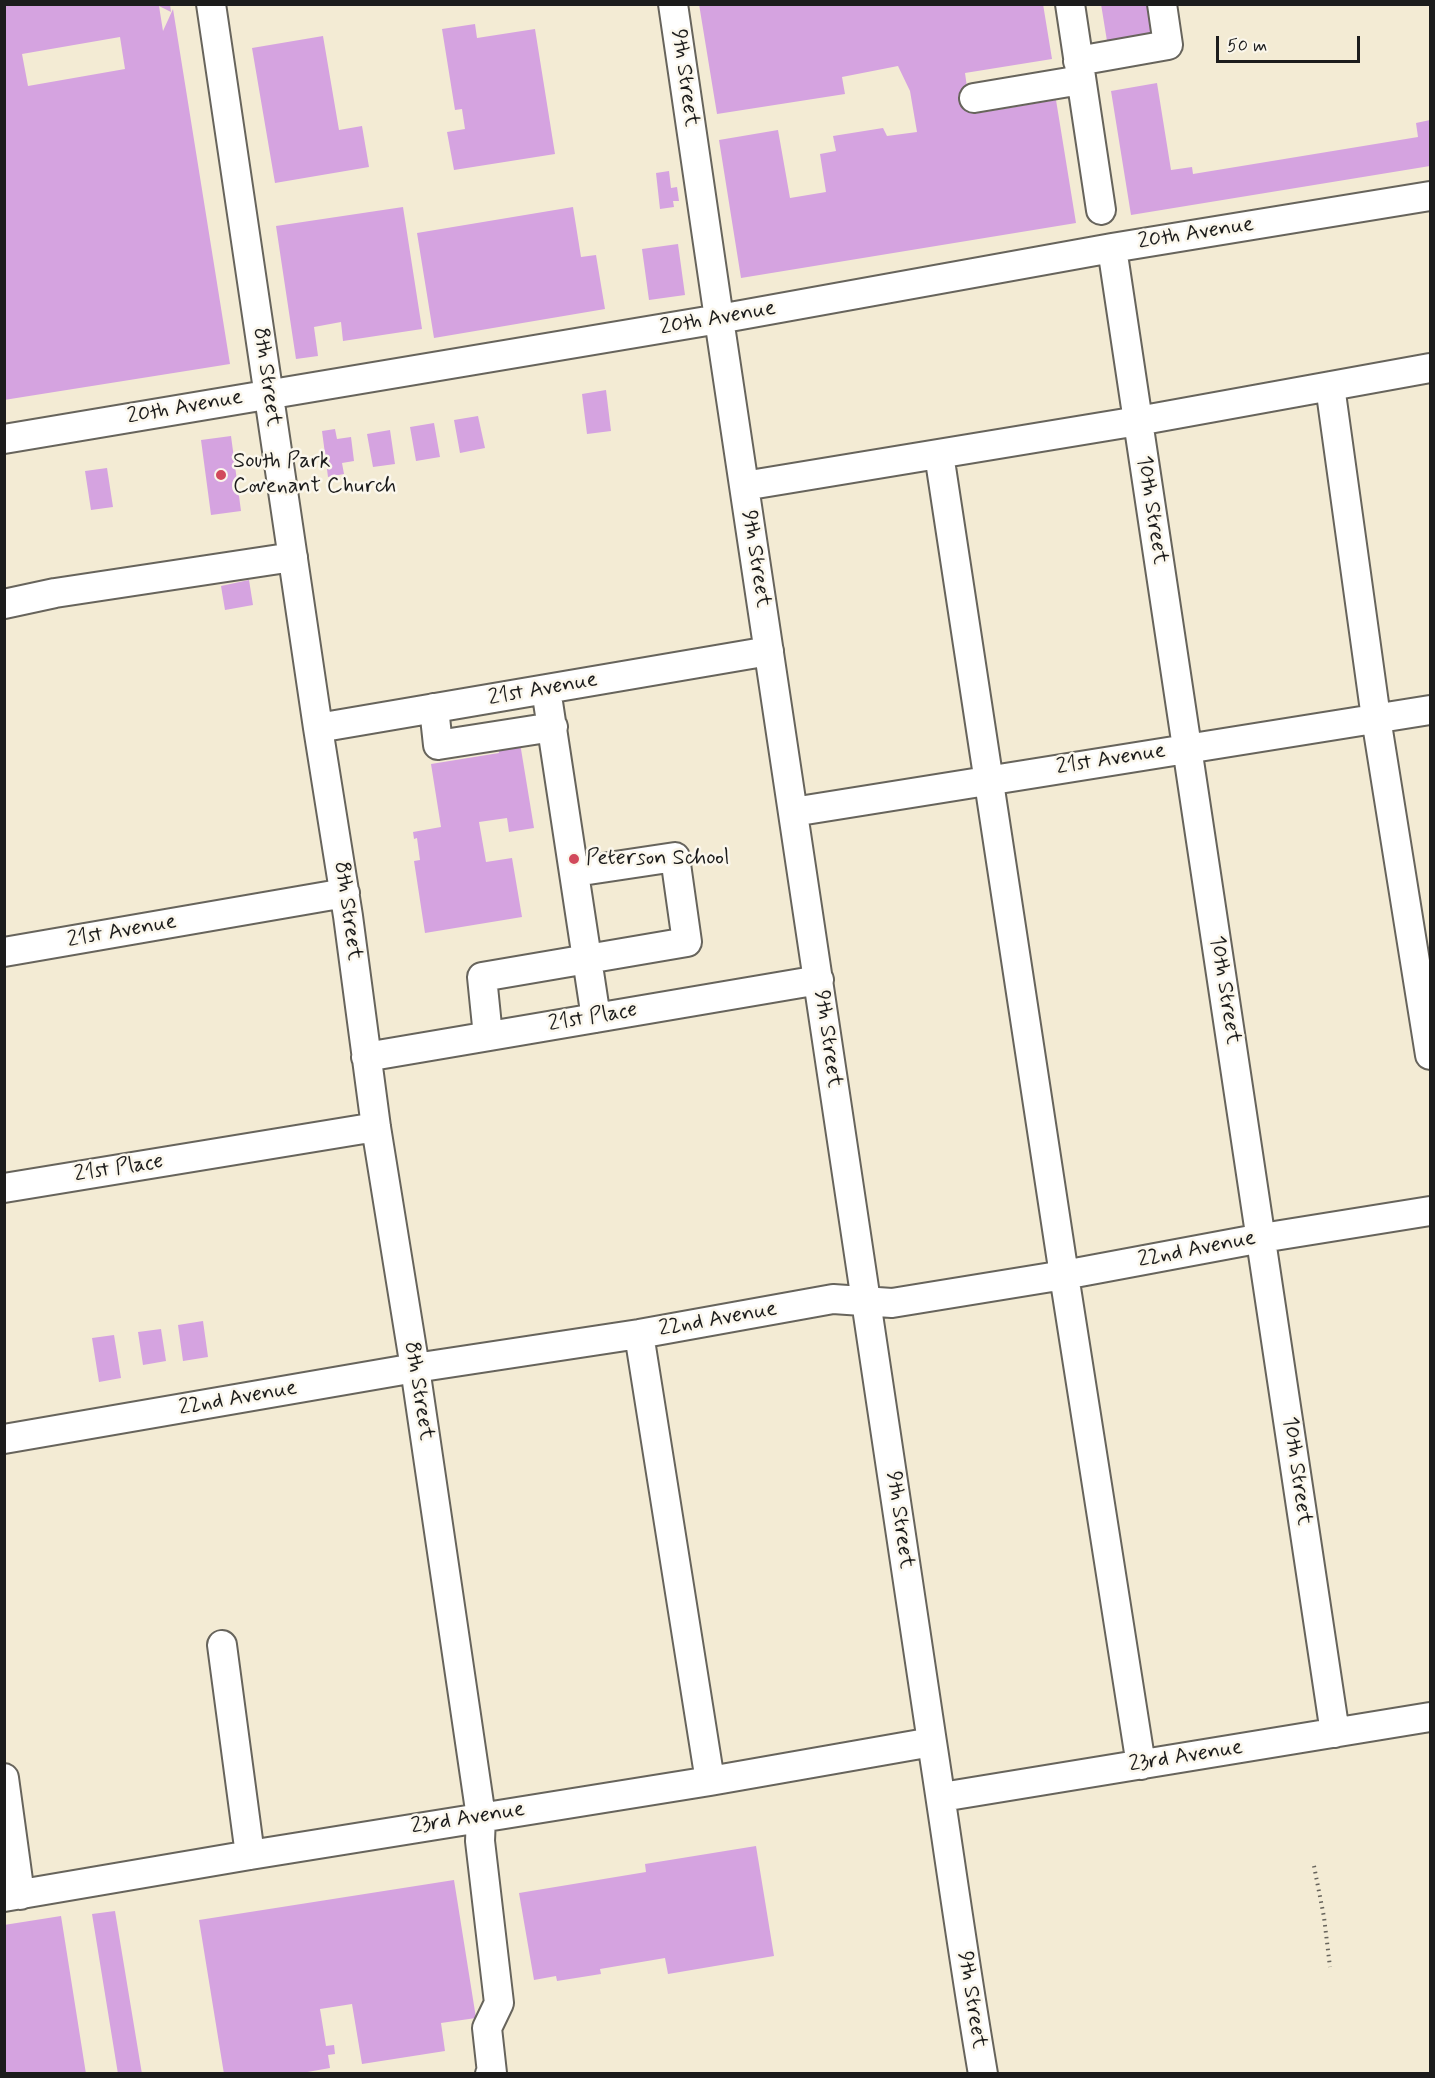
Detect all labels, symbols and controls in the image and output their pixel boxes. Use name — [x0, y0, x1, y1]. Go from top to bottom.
scale bar — [1219, 24, 1363, 62]
street label: 9th Street — [664, 28, 704, 128]
text: 50 m — [1227, 34, 1267, 58]
street label: 20th Avenue — [1136, 212, 1256, 256]
street label: 20th Avenue — [658, 296, 778, 342]
street label: 8th Street — [246, 326, 286, 428]
street label: 20th Avenue — [125, 385, 245, 431]
place label: South Park Covenant Church — [233, 449, 396, 500]
street label: 10th Street — [1129, 454, 1173, 566]
marker: South Park Covenant Church — [214, 468, 228, 482]
street label: 9th Street — [734, 508, 776, 610]
street label: 21st Avenue — [486, 667, 600, 713]
street label: 21st Avenue — [1054, 738, 1168, 782]
place label: Peterson School — [586, 846, 730, 872]
marker: Peterson School — [567, 852, 581, 866]
street label: 8th Street — [327, 860, 367, 962]
street label: 21st Avenue — [65, 909, 179, 955]
street label: 10th Street — [1202, 934, 1246, 1046]
street label: 9th Street — [807, 989, 847, 1089]
street label: 21st Place — [546, 997, 640, 1039]
street label: 21st Place — [73, 1149, 165, 1189]
street label: 22nd Avenue — [1136, 1226, 1258, 1274]
street label: 22nd Avenue — [657, 1297, 779, 1343]
street label: 8th Street — [397, 1340, 439, 1442]
street label: 22nd Avenue — [177, 1376, 299, 1422]
street label: 10th Street — [1275, 1415, 1317, 1527]
street label: 9th Street — [879, 1470, 919, 1570]
street label: 23rd Avenue — [1127, 1735, 1245, 1779]
street label: 23rd Avenue — [409, 1797, 527, 1841]
street label: 9th Street — [950, 1949, 992, 2051]

